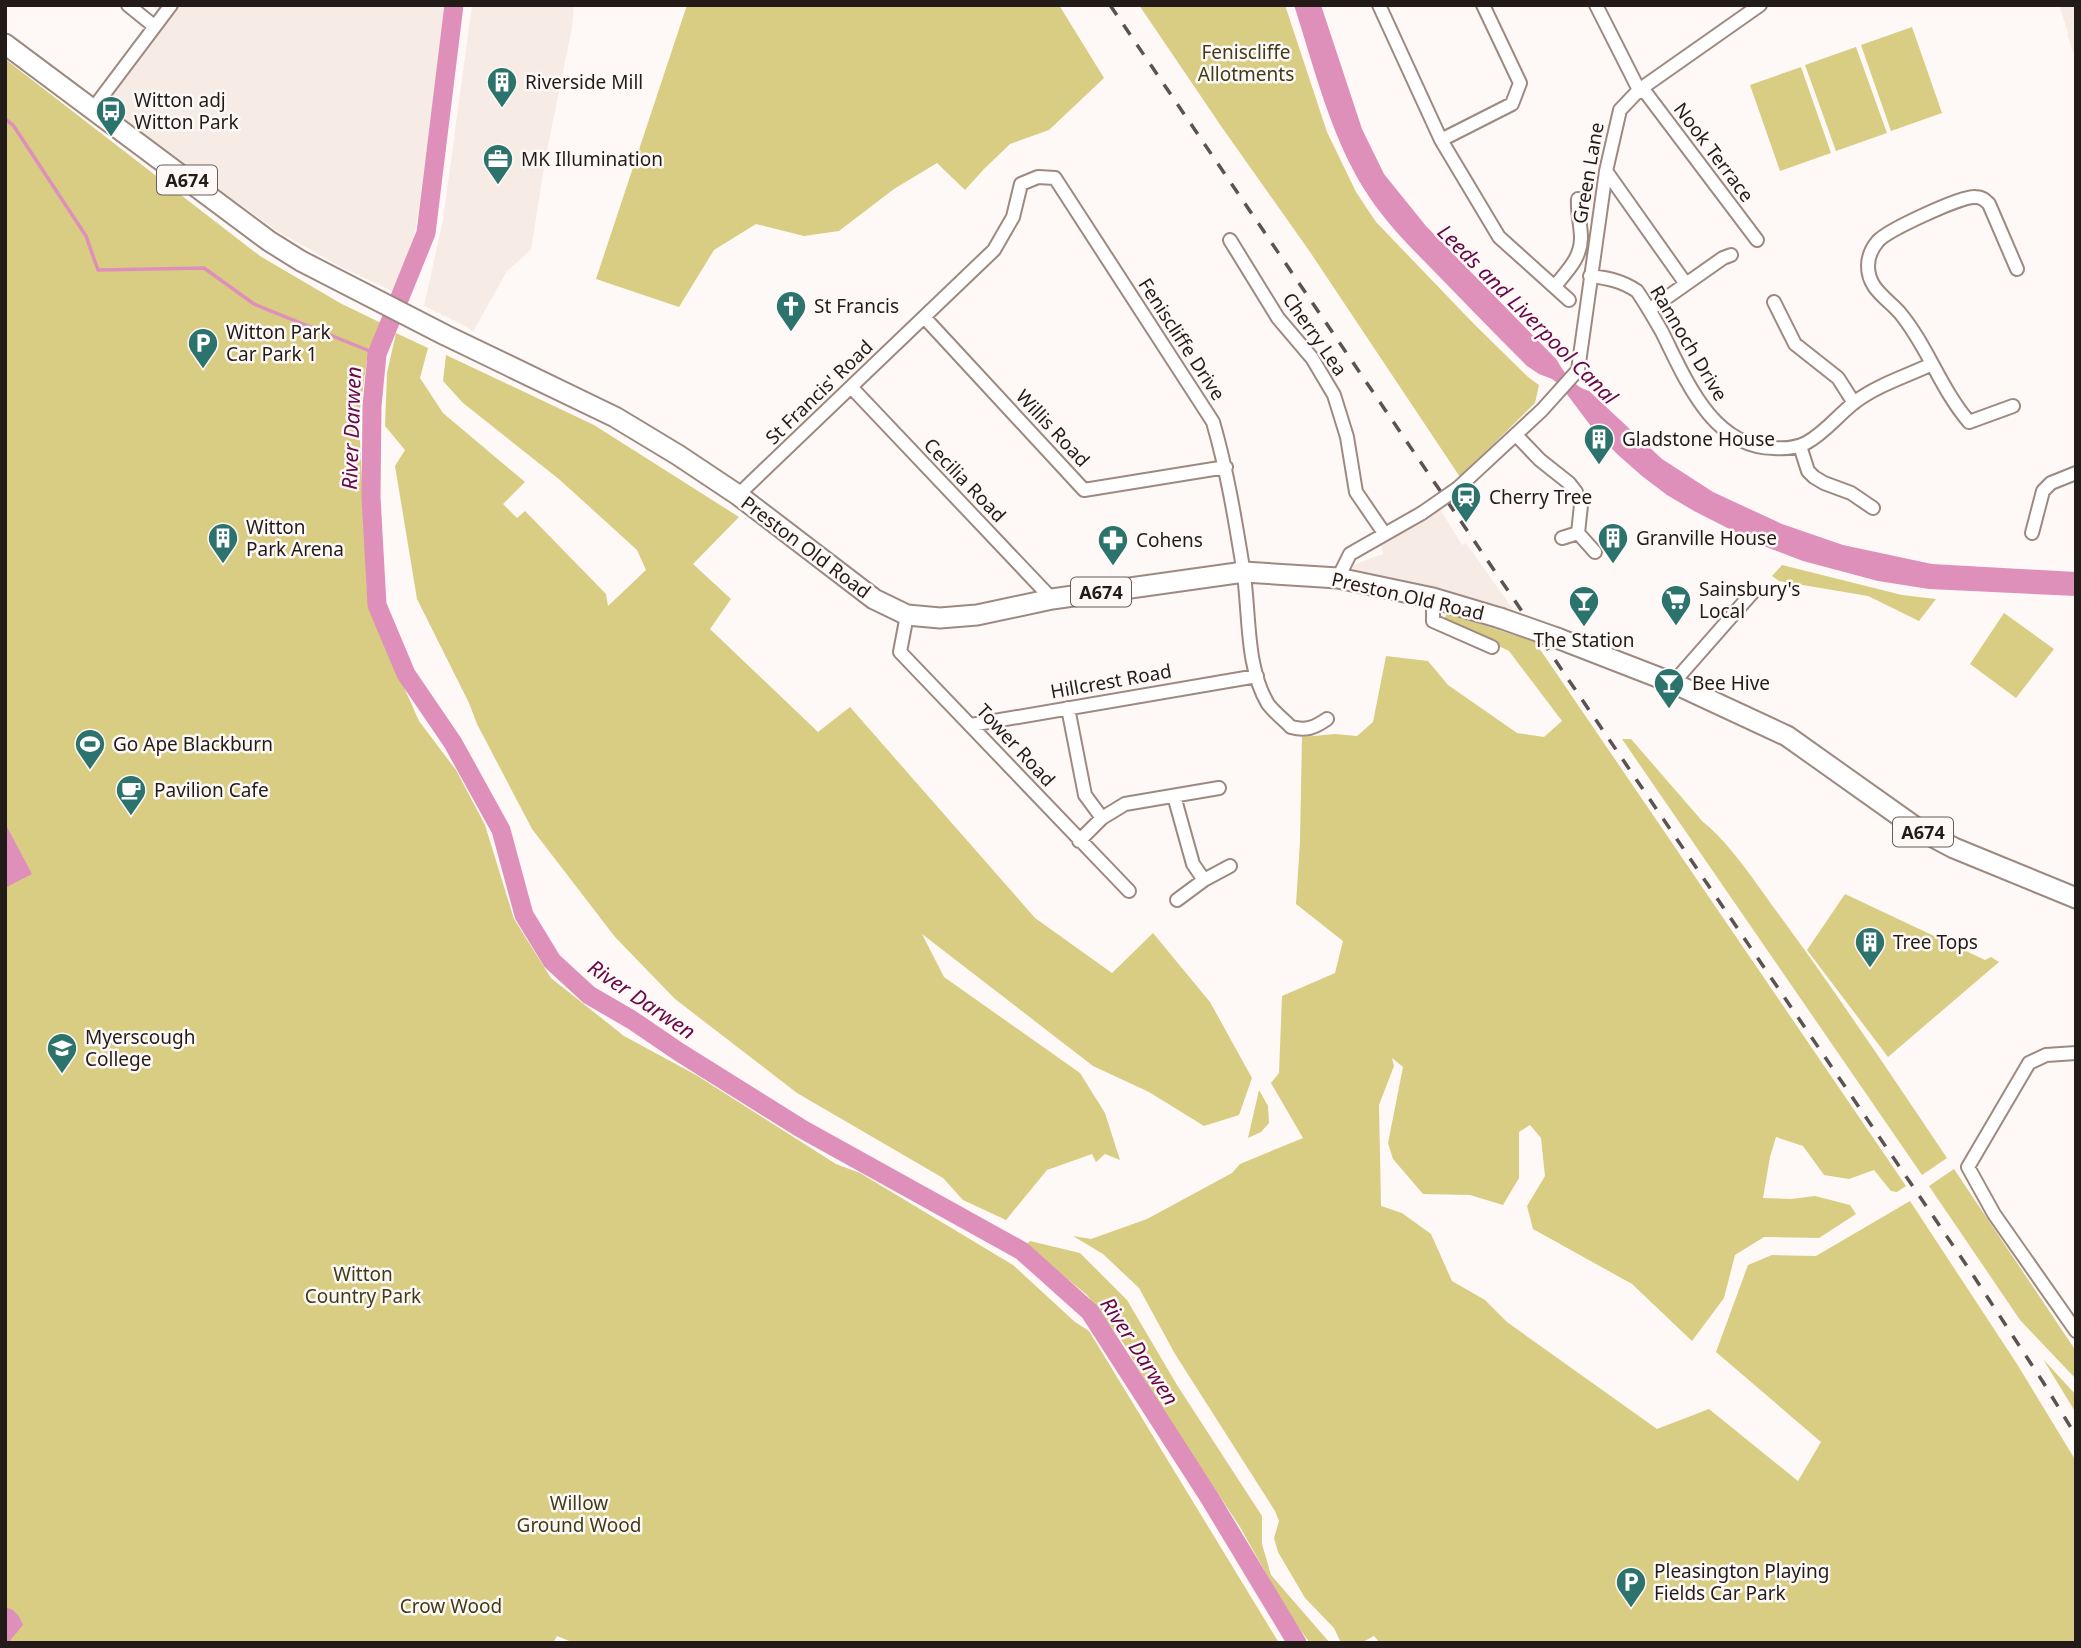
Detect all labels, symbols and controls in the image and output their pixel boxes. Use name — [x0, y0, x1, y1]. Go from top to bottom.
park label: Feniscliffe Allotments — [1198, 39, 1294, 87]
building icon: Riverside Mill — [485, 65, 519, 109]
place label: Riverside Mill — [525, 69, 643, 95]
place label: Witton adj Witton Park — [134, 87, 239, 135]
bus stop icon: Witton adj Witton Park — [94, 94, 128, 138]
street label: Nook Terrace — [1668, 97, 1760, 207]
street label: Green Lane — [1566, 120, 1610, 226]
office icon: MK Illumination — [481, 142, 515, 186]
place label: MK Illumination — [521, 146, 663, 172]
road number: A674 — [157, 166, 217, 195]
water label: Leeds and Liverpool Canal — [1432, 218, 1625, 411]
street label: Feniscliffe Drive — [1133, 273, 1231, 405]
street label: Rannoch Drive — [1644, 280, 1734, 406]
street label: Cherry Lea — [1277, 287, 1353, 381]
church icon: St Francis — [774, 289, 808, 333]
place label: St Francis — [814, 293, 899, 319]
place label: Witton Park Car Park 1 — [226, 319, 331, 367]
parking icon: Witton Park Car Park 1 — [186, 326, 220, 370]
street label: St Francis' Road — [760, 334, 878, 450]
water label: River Darwen — [335, 366, 367, 490]
street label: Willis Road — [1010, 384, 1096, 472]
building icon: Gladstone House — [1582, 422, 1616, 466]
place label: Gladstone House — [1622, 426, 1775, 452]
street label: Cecilia Road — [918, 432, 1012, 528]
station icon: Cherry Tree — [1449, 480, 1483, 524]
place label: Cherry Tree — [1489, 484, 1592, 510]
street label: Preston Old Road — [736, 490, 876, 604]
place label: Witton Park Arena — [246, 514, 344, 562]
building icon: Witton Park Arena — [206, 521, 240, 565]
building icon: Granville House — [1596, 521, 1630, 565]
pharmacy icon: Cohens — [1096, 523, 1130, 567]
place label: Granville House — [1636, 525, 1777, 551]
place label: Cohens — [1136, 527, 1203, 553]
street label: Preston Old Road — [1329, 566, 1487, 626]
place label: Sainsbury's Local — [1699, 576, 1800, 624]
road number: A674 — [1071, 578, 1131, 606]
supermarket icon: Sainsbury's Local — [1659, 583, 1693, 627]
bar icon: The Station — [1567, 584, 1601, 628]
place label: The Station — [1534, 627, 1634, 653]
street label: Hillcrest Road — [1048, 658, 1174, 704]
bar icon: Bee Hive — [1652, 666, 1686, 710]
place label: Bee Hive — [1692, 670, 1770, 696]
street label: Tower Road — [971, 698, 1061, 792]
sports icon: Go Ape Blackburn — [73, 727, 107, 771]
place label: Go Ape Blackburn — [113, 731, 273, 757]
cafe icon: Pavilion Cafe — [114, 773, 148, 817]
place label: Pavilion Cafe — [154, 777, 269, 803]
road number: A674 — [1893, 818, 1953, 846]
building icon: Tree Tops — [1853, 925, 1887, 969]
place label: Tree Tops — [1893, 929, 1978, 955]
water label: River Darwen — [583, 953, 701, 1045]
place label: Myerscough College — [85, 1024, 195, 1072]
school or university icon: Myerscough College — [45, 1031, 79, 1075]
park label: Witton Country Park — [305, 1261, 421, 1309]
water label: River Darwen — [1095, 1292, 1185, 1410]
park label: Willow Ground Wood — [517, 1490, 641, 1538]
place label: Pleasington Playing Fields Car Park — [1654, 1558, 1829, 1606]
parking icon: Pleasington Playing Fields Car Park — [1614, 1565, 1648, 1609]
park label: Crow Wood — [400, 1593, 502, 1619]

